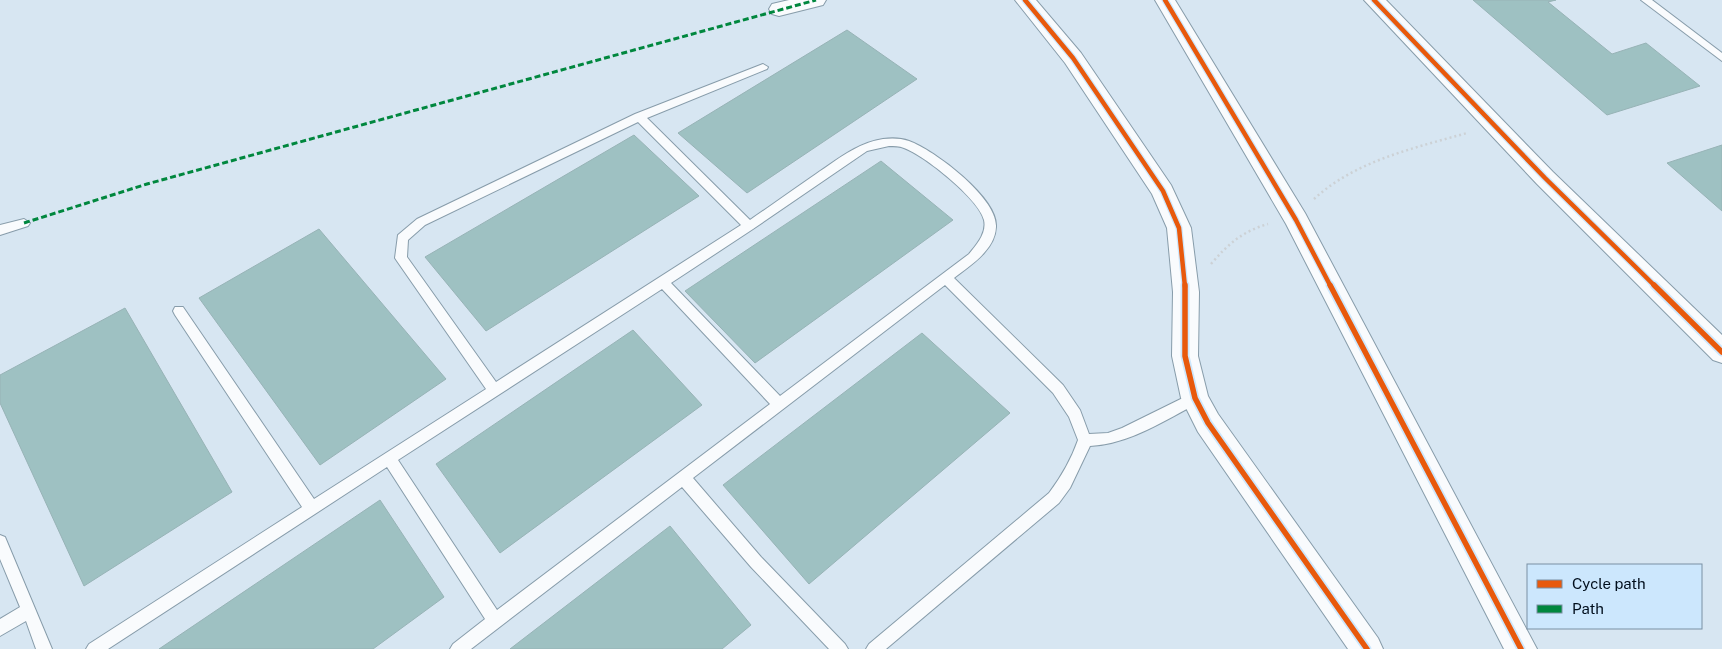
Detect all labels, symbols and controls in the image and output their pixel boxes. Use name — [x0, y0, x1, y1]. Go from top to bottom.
legend — [1527, 564, 1702, 629]
text: Cycle path — [1572, 575, 1646, 592]
text: Path — [1572, 600, 1604, 617]

